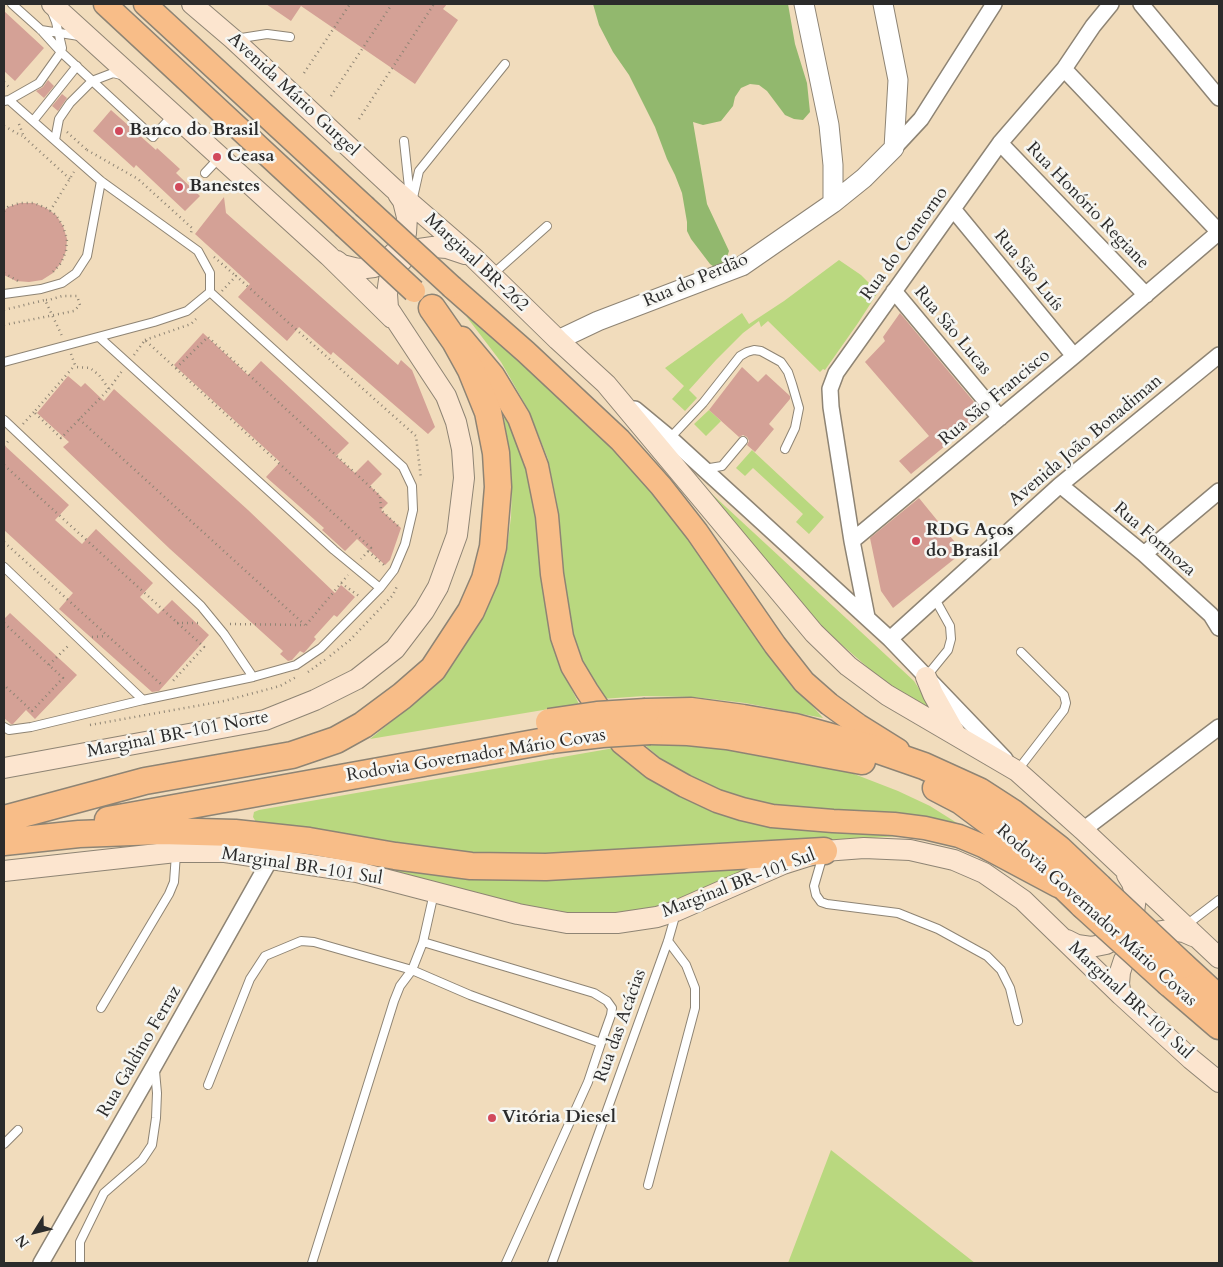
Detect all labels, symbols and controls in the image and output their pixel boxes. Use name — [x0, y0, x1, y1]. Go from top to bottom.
street label: Avenida Mário Gurgel — [223, 28, 363, 162]
place label: Banco do Brasil — [129, 120, 259, 142]
marker: Banco do Brasil — [113, 125, 125, 137]
street label: Rua Honório Regiane — [1021, 138, 1153, 274]
place label: Ceasa — [227, 146, 274, 168]
marker: Ceasa — [211, 151, 223, 163]
place label: Banestes — [189, 176, 260, 198]
marker: Banestes — [173, 181, 185, 193]
street label: Rua do Contorno — [857, 183, 953, 305]
street label: Marginal BR-262 — [420, 209, 532, 317]
street label: Rua São Luís — [989, 226, 1067, 316]
street label: Rua do Perdão — [640, 249, 752, 313]
street label: Rua São Lucas — [909, 282, 995, 380]
street label: Rua São Francisco — [935, 345, 1055, 451]
street label: Avenida João Bonadiman — [1005, 370, 1167, 512]
street label: Rua Formoza — [1108, 498, 1200, 582]
place label: RDG Aços do Brasil — [926, 520, 1014, 562]
marker: RDG Aços do Brasil — [910, 535, 922, 547]
street label: Marginal BR-101 Norte — [85, 707, 271, 763]
street label: Rodovia Governador Mário Covas — [345, 725, 607, 787]
street label: Rodovia Governador Mário Covas — [991, 820, 1201, 1012]
street label: Marginal BR-101 Sul — [220, 844, 384, 890]
street label: Marginal BR-101 Sul — [659, 845, 819, 923]
street label: Marginal BR-101 Sul — [1063, 938, 1197, 1064]
street label: Rua das Acácias — [590, 966, 652, 1086]
street label: Rua Galdino Ferraz — [94, 982, 186, 1122]
place label: Vitória Diesel — [502, 1107, 616, 1129]
marker: Vitória Diesel — [486, 1112, 498, 1124]
north arrow — [10, 1207, 60, 1257]
text: N — [11, 1231, 34, 1252]

